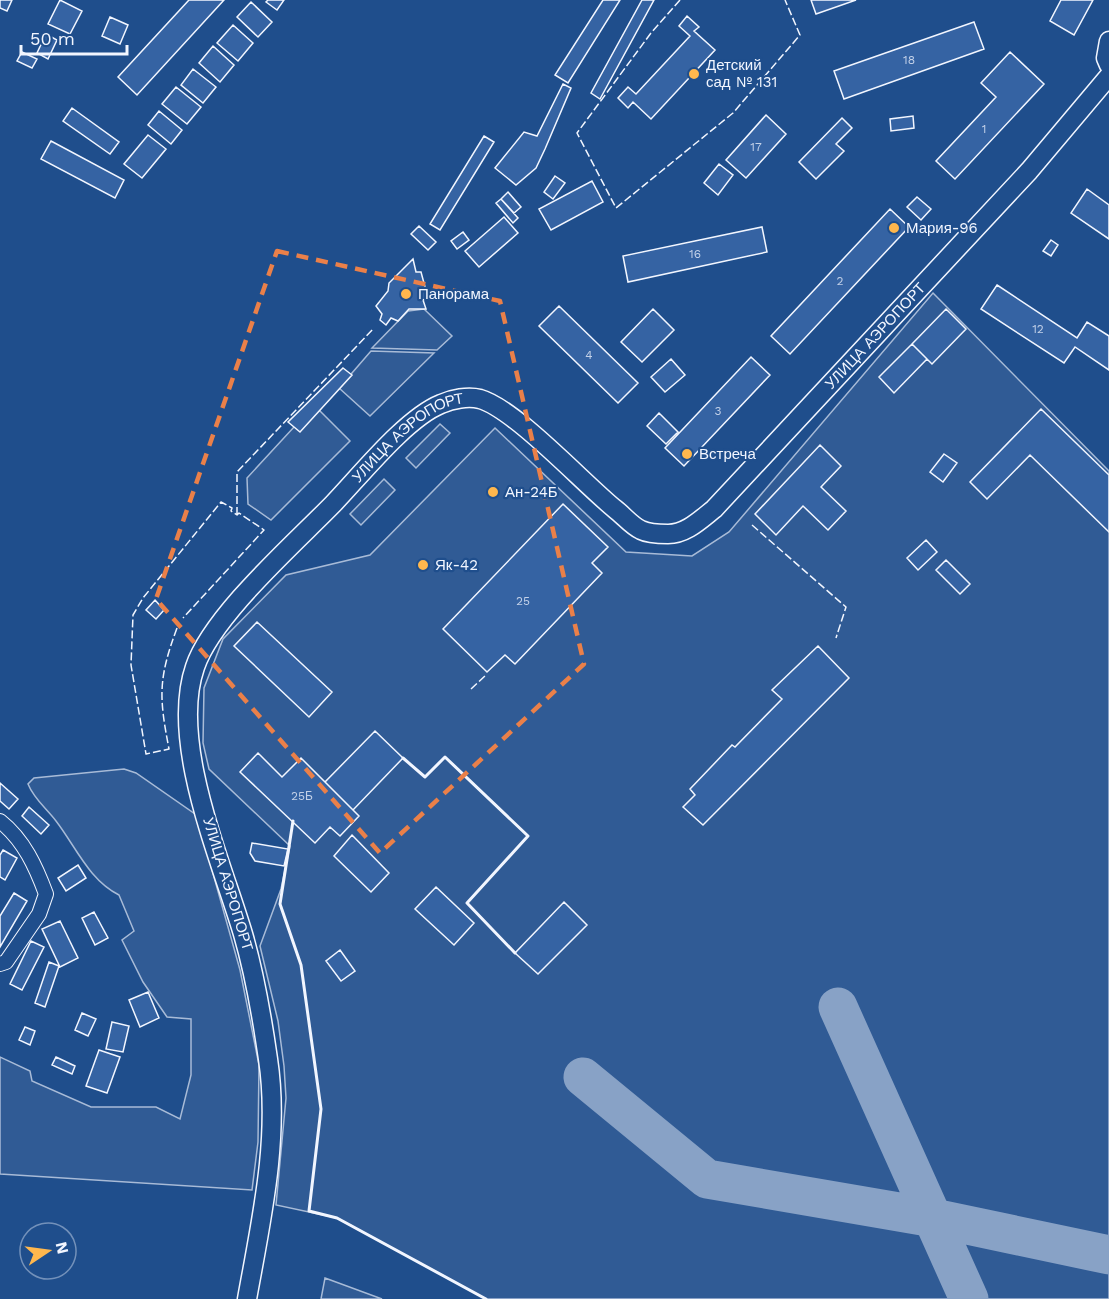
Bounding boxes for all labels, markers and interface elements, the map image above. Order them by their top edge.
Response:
scale bar [21,18,128,56]
text: 50 m [30,28,75,49]
house number: 18 [903,53,915,67]
place label: Детский сад № 131 [706,56,777,91]
marker: Детский сад № 131 [687,67,701,81]
house number: 1 [982,122,986,136]
house number: 17 [750,140,762,154]
place label: Мария-96 [906,219,978,237]
marker: Мария-96 [887,221,901,235]
house number: 16 [689,247,701,261]
house number: 2 [837,274,844,288]
street label: УЛИЦА АЭРОПОРТ [821,279,929,393]
place label: Панорама [418,285,490,303]
marker: Панорама [399,287,413,301]
house number: 12 [1032,322,1044,336]
house number: 4 [585,348,593,362]
street label: УЛИЦА АЭРОПОРТ [348,389,465,486]
house number: 3 [715,404,722,418]
place label: Встреча [699,445,756,463]
marker: Встреча [680,447,694,461]
place label: Ан-24Б [505,483,558,501]
marker: Ан-24Б [486,485,500,499]
place label: Як-42 [435,556,478,574]
marker: Як-42 [416,558,430,572]
house number: 25 [516,594,530,608]
house number: 25Б [291,789,313,803]
street label: УЛИЦА АЭРОПОРТ [199,815,257,953]
north arrow [18,1221,78,1281]
text: N [52,1240,73,1256]

